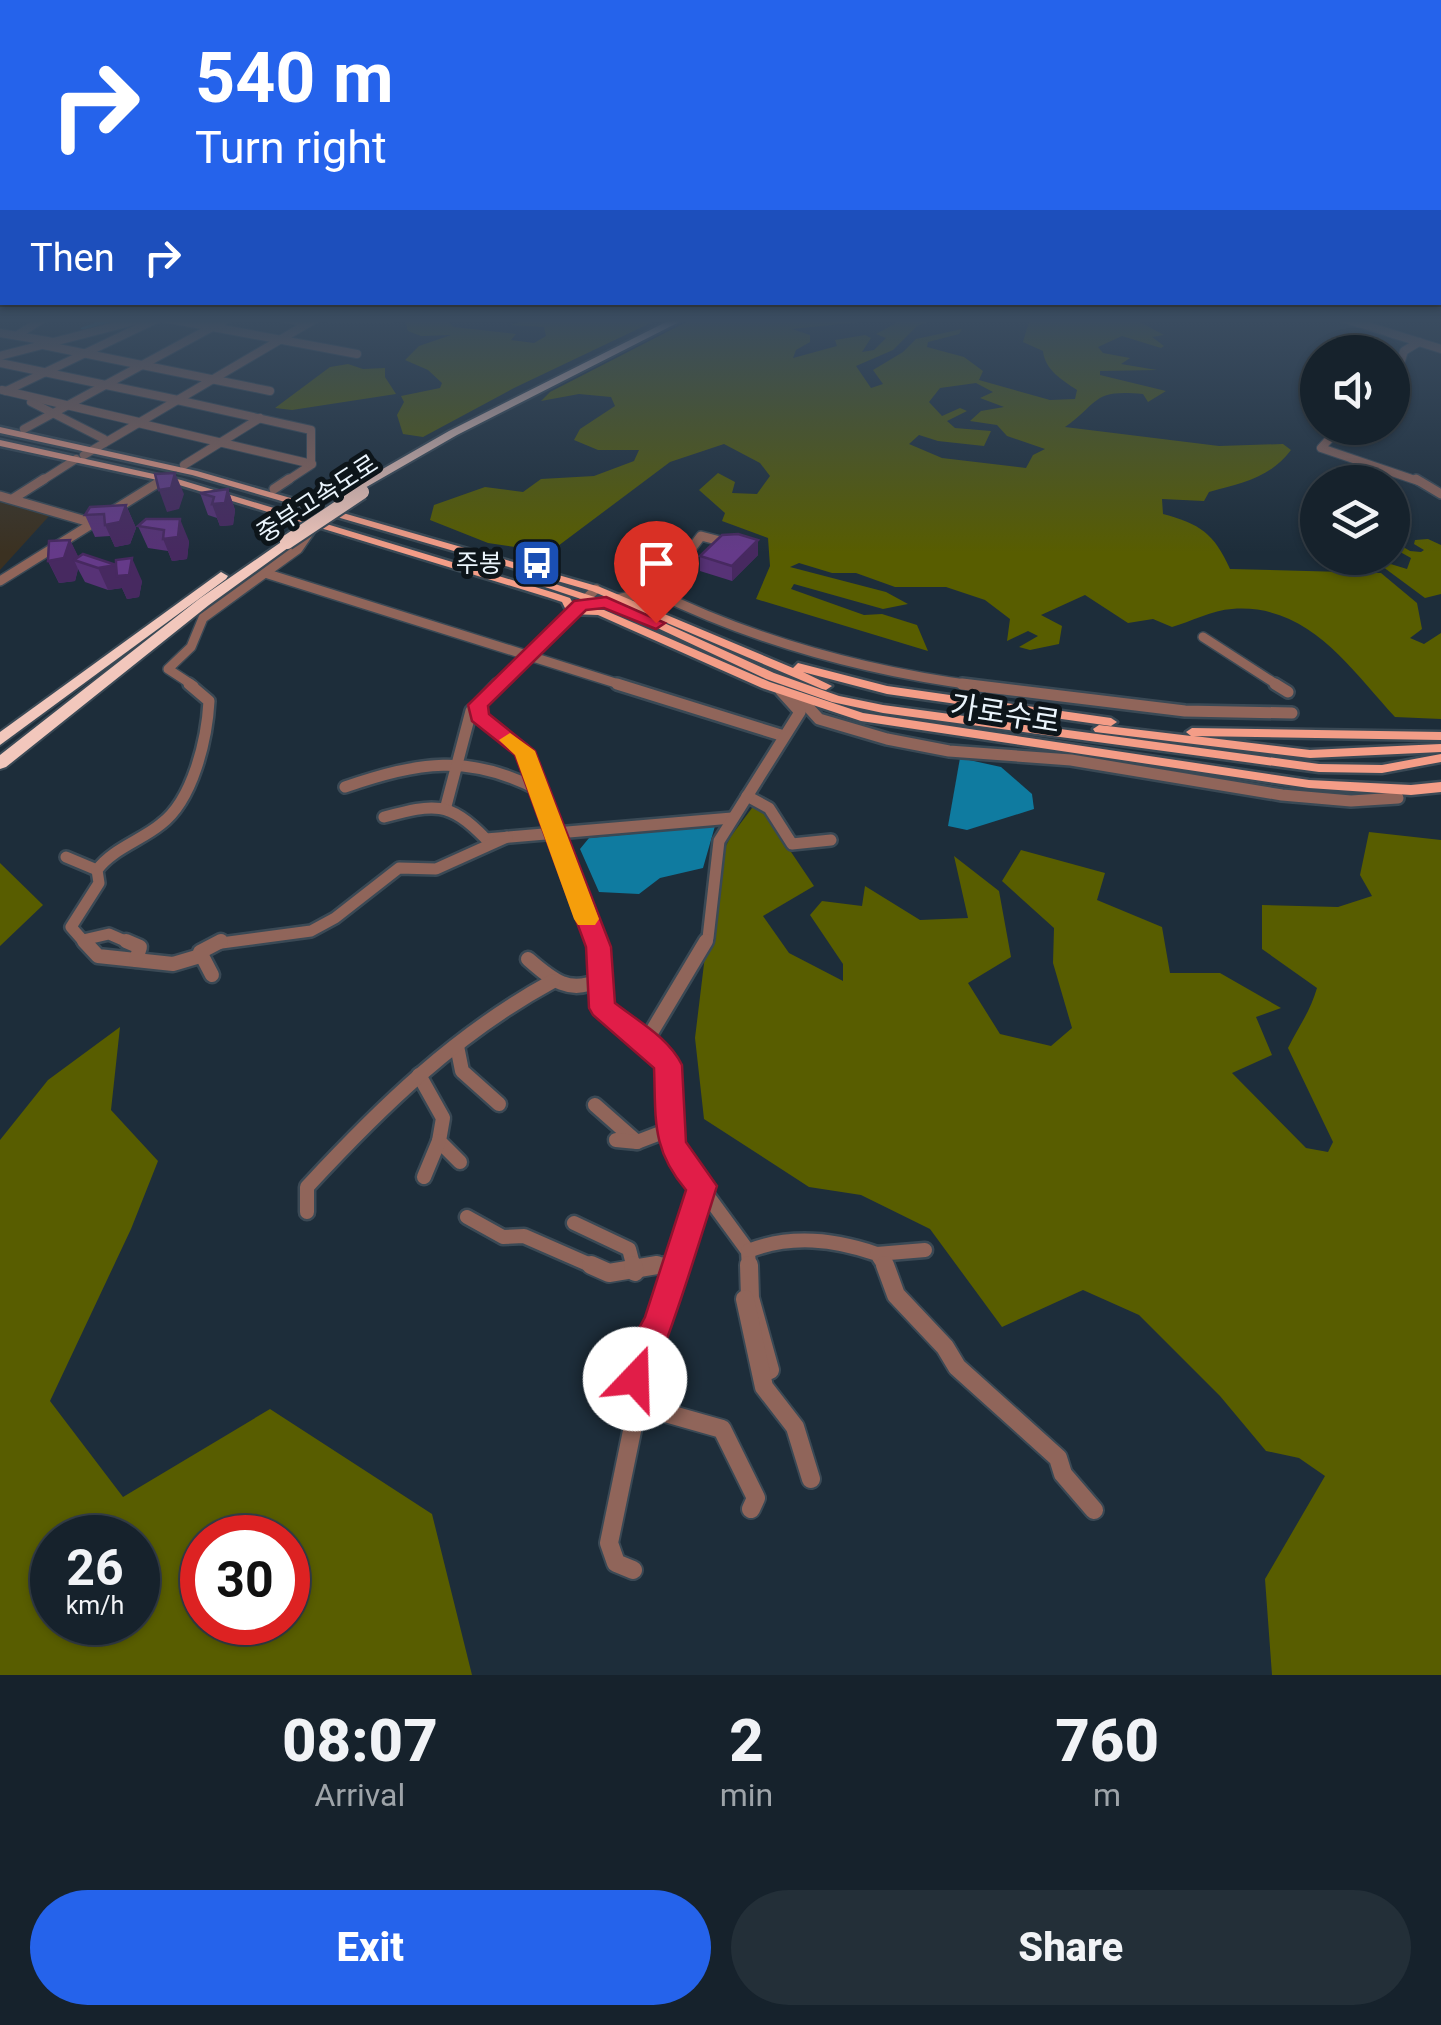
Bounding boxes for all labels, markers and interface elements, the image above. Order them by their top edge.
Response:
text: 540 m [195,37,394,119]
icon: right [30,40,160,170]
text: Turn right [195,121,387,174]
icon: right [135,230,190,285]
text: Then [30,236,115,280]
map controls [1300,335,1410,575]
button: sound [1300,335,1410,445]
street label: 중부고속도로 [252,449,383,548]
button: layers [1300,465,1410,575]
pin [614,521,699,624]
icon: arrive [629,536,684,591]
bus stop icon: 주봉 [511,537,563,589]
place label: 주봉 [456,549,502,578]
street label: 가로수로 [948,688,1062,739]
position arrow [583,1327,687,1431]
speed limit sign: 30 [180,1515,310,1645]
text: 26 [66,1539,124,1597]
text: km/h [66,1591,124,1620]
text: 08:07 [282,1705,438,1776]
text: 2 [729,1705,764,1776]
text: 760 [1055,1705,1159,1776]
text: Arrival [314,1776,405,1814]
text: min [720,1776,773,1814]
text: m [1093,1776,1121,1814]
button: Exit [30,1890,711,2005]
button: Share [731,1890,1411,2005]

